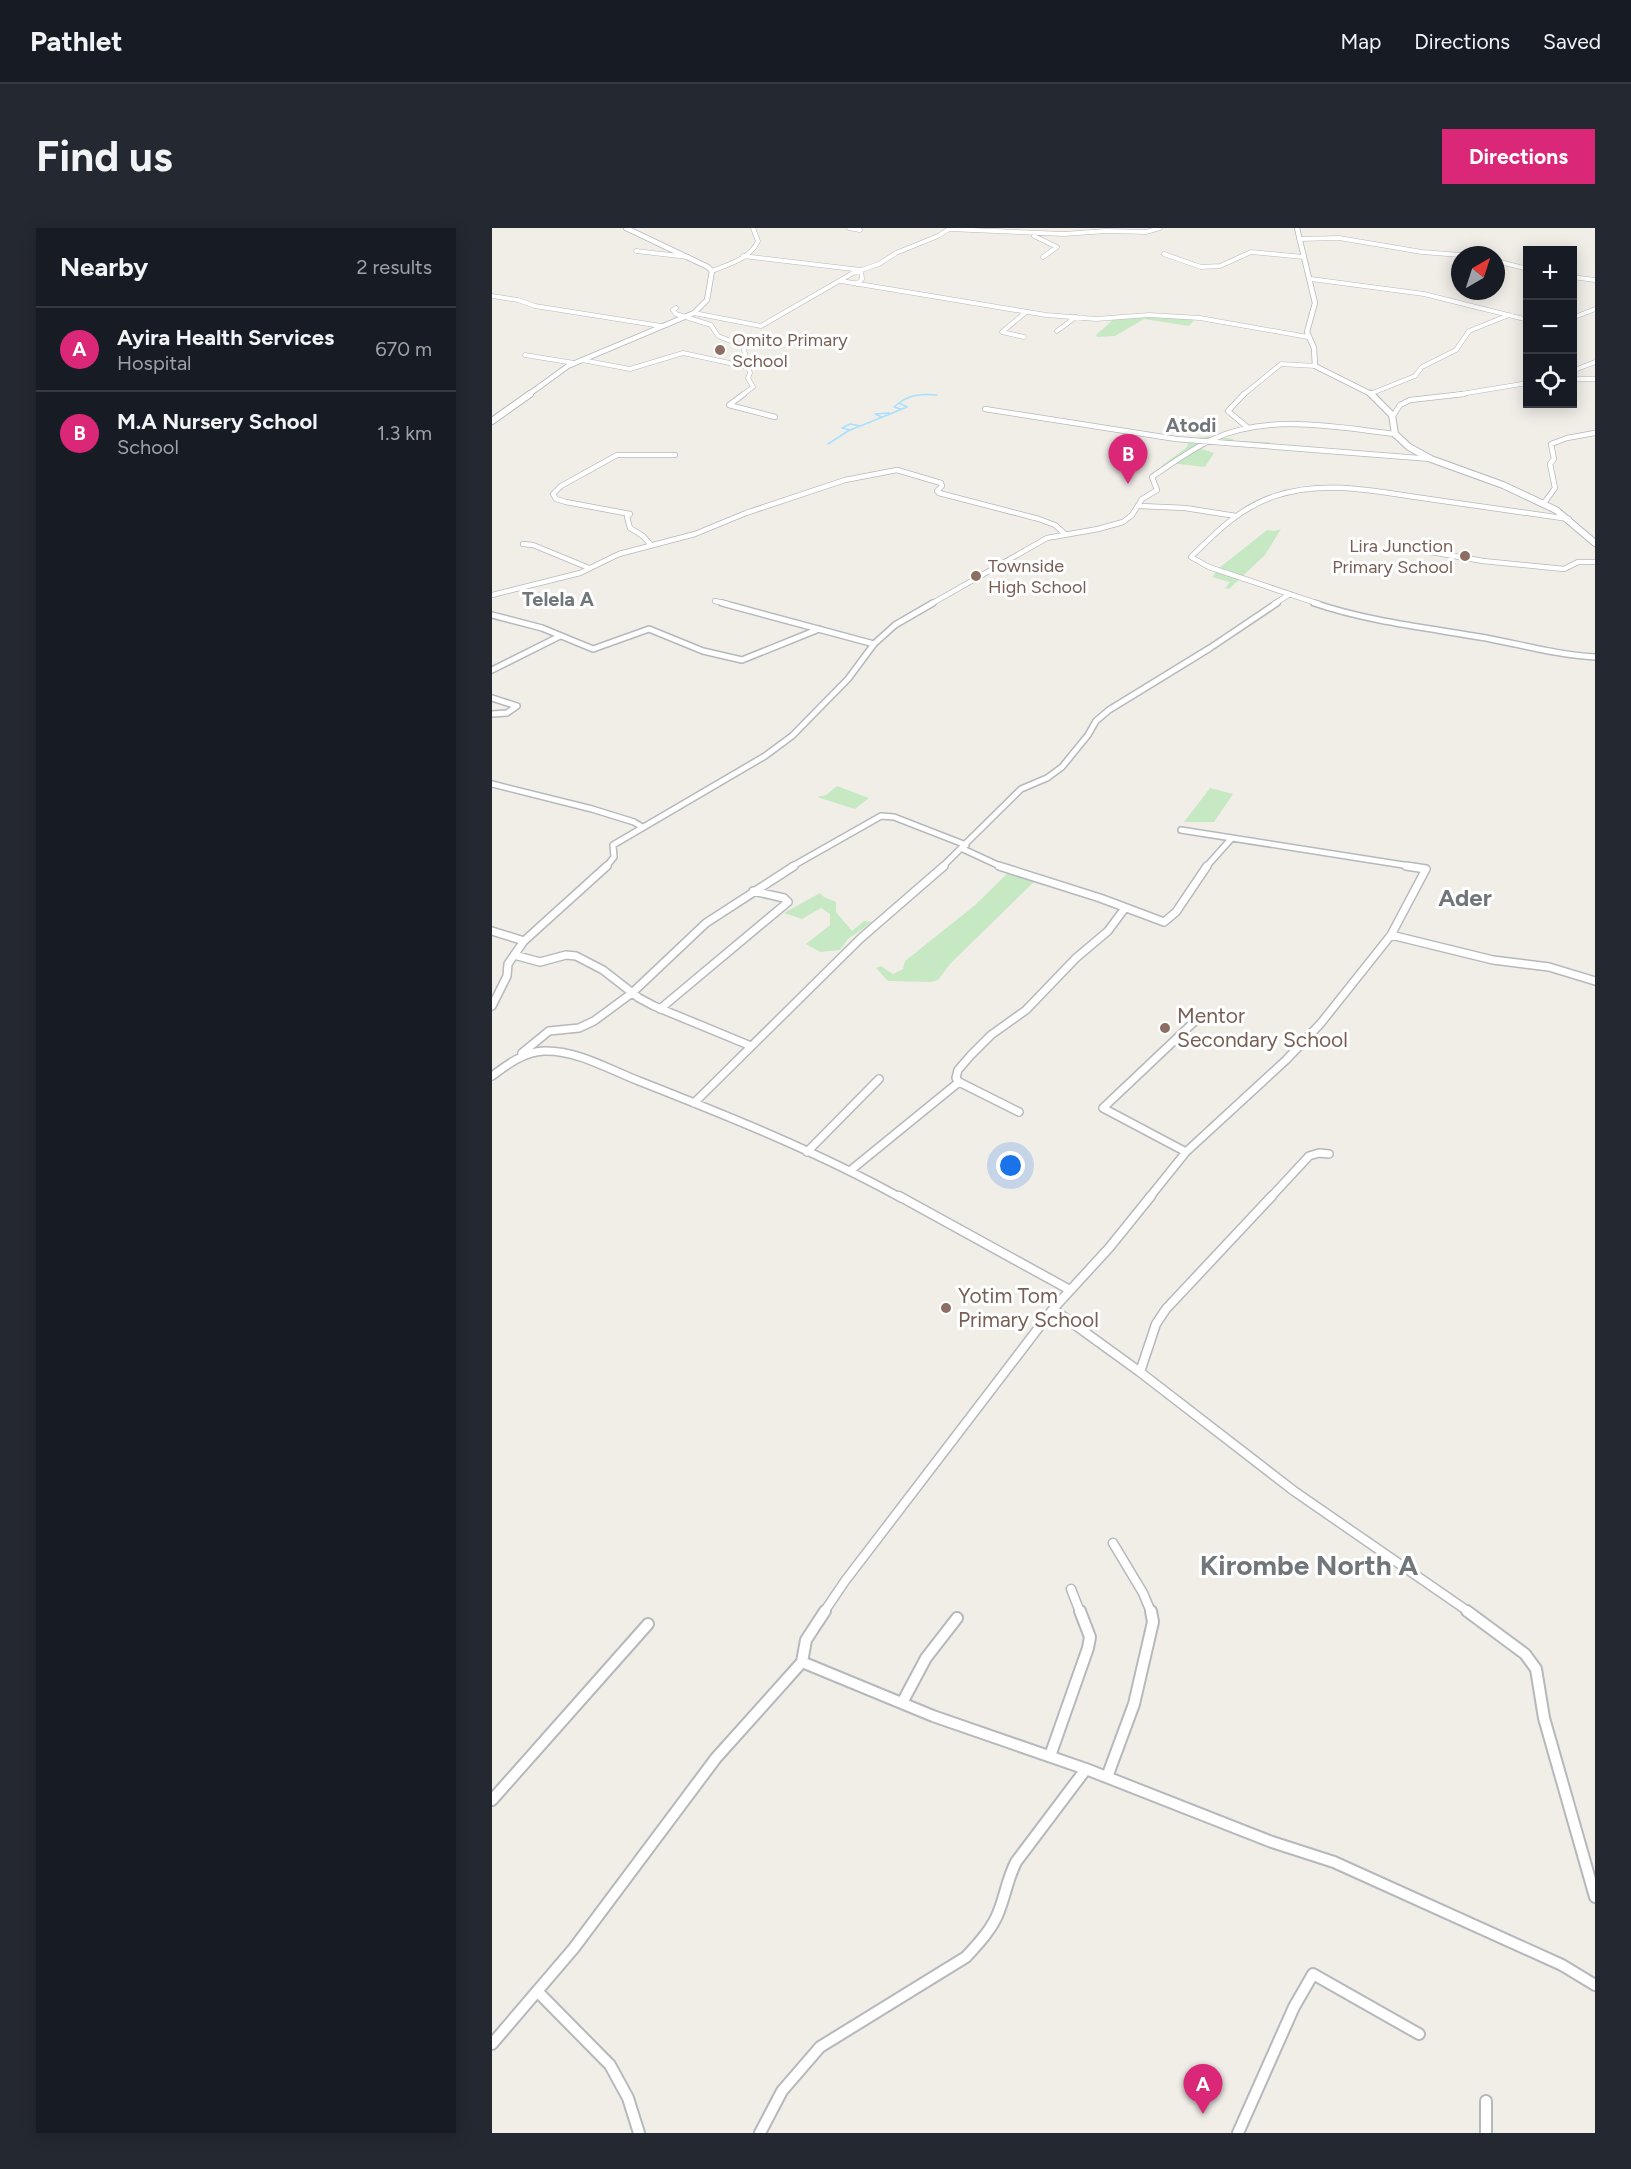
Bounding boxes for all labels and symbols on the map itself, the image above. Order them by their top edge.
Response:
north arrow [1451,246,1505,300]
place label: Omito Primary School [732,329,848,372]
marker: Omito Primary School [713,343,727,357]
district label: Atodi [1166,413,1216,437]
pin: B [1108,434,1148,484]
place label: Lira Junction Primary School [1332,535,1453,578]
marker: Lira Junction Primary School [1458,549,1472,563]
place label: Townside High School [988,555,1086,598]
marker: Townside High School [969,569,983,583]
district label: Telela A [522,587,595,611]
district label: Ader [1438,883,1492,912]
place label: Mentor Secondary School [1177,1003,1348,1052]
marker: Mentor Secondary School [1158,1021,1172,1035]
your location [996,1151,1025,1180]
place label: Yotim Tom Primary School [958,1283,1099,1332]
marker: Yotim Tom Primary School [939,1301,953,1315]
district label: Kirombe North A [1200,1548,1418,1582]
pin: A [1184,2064,1222,2114]

